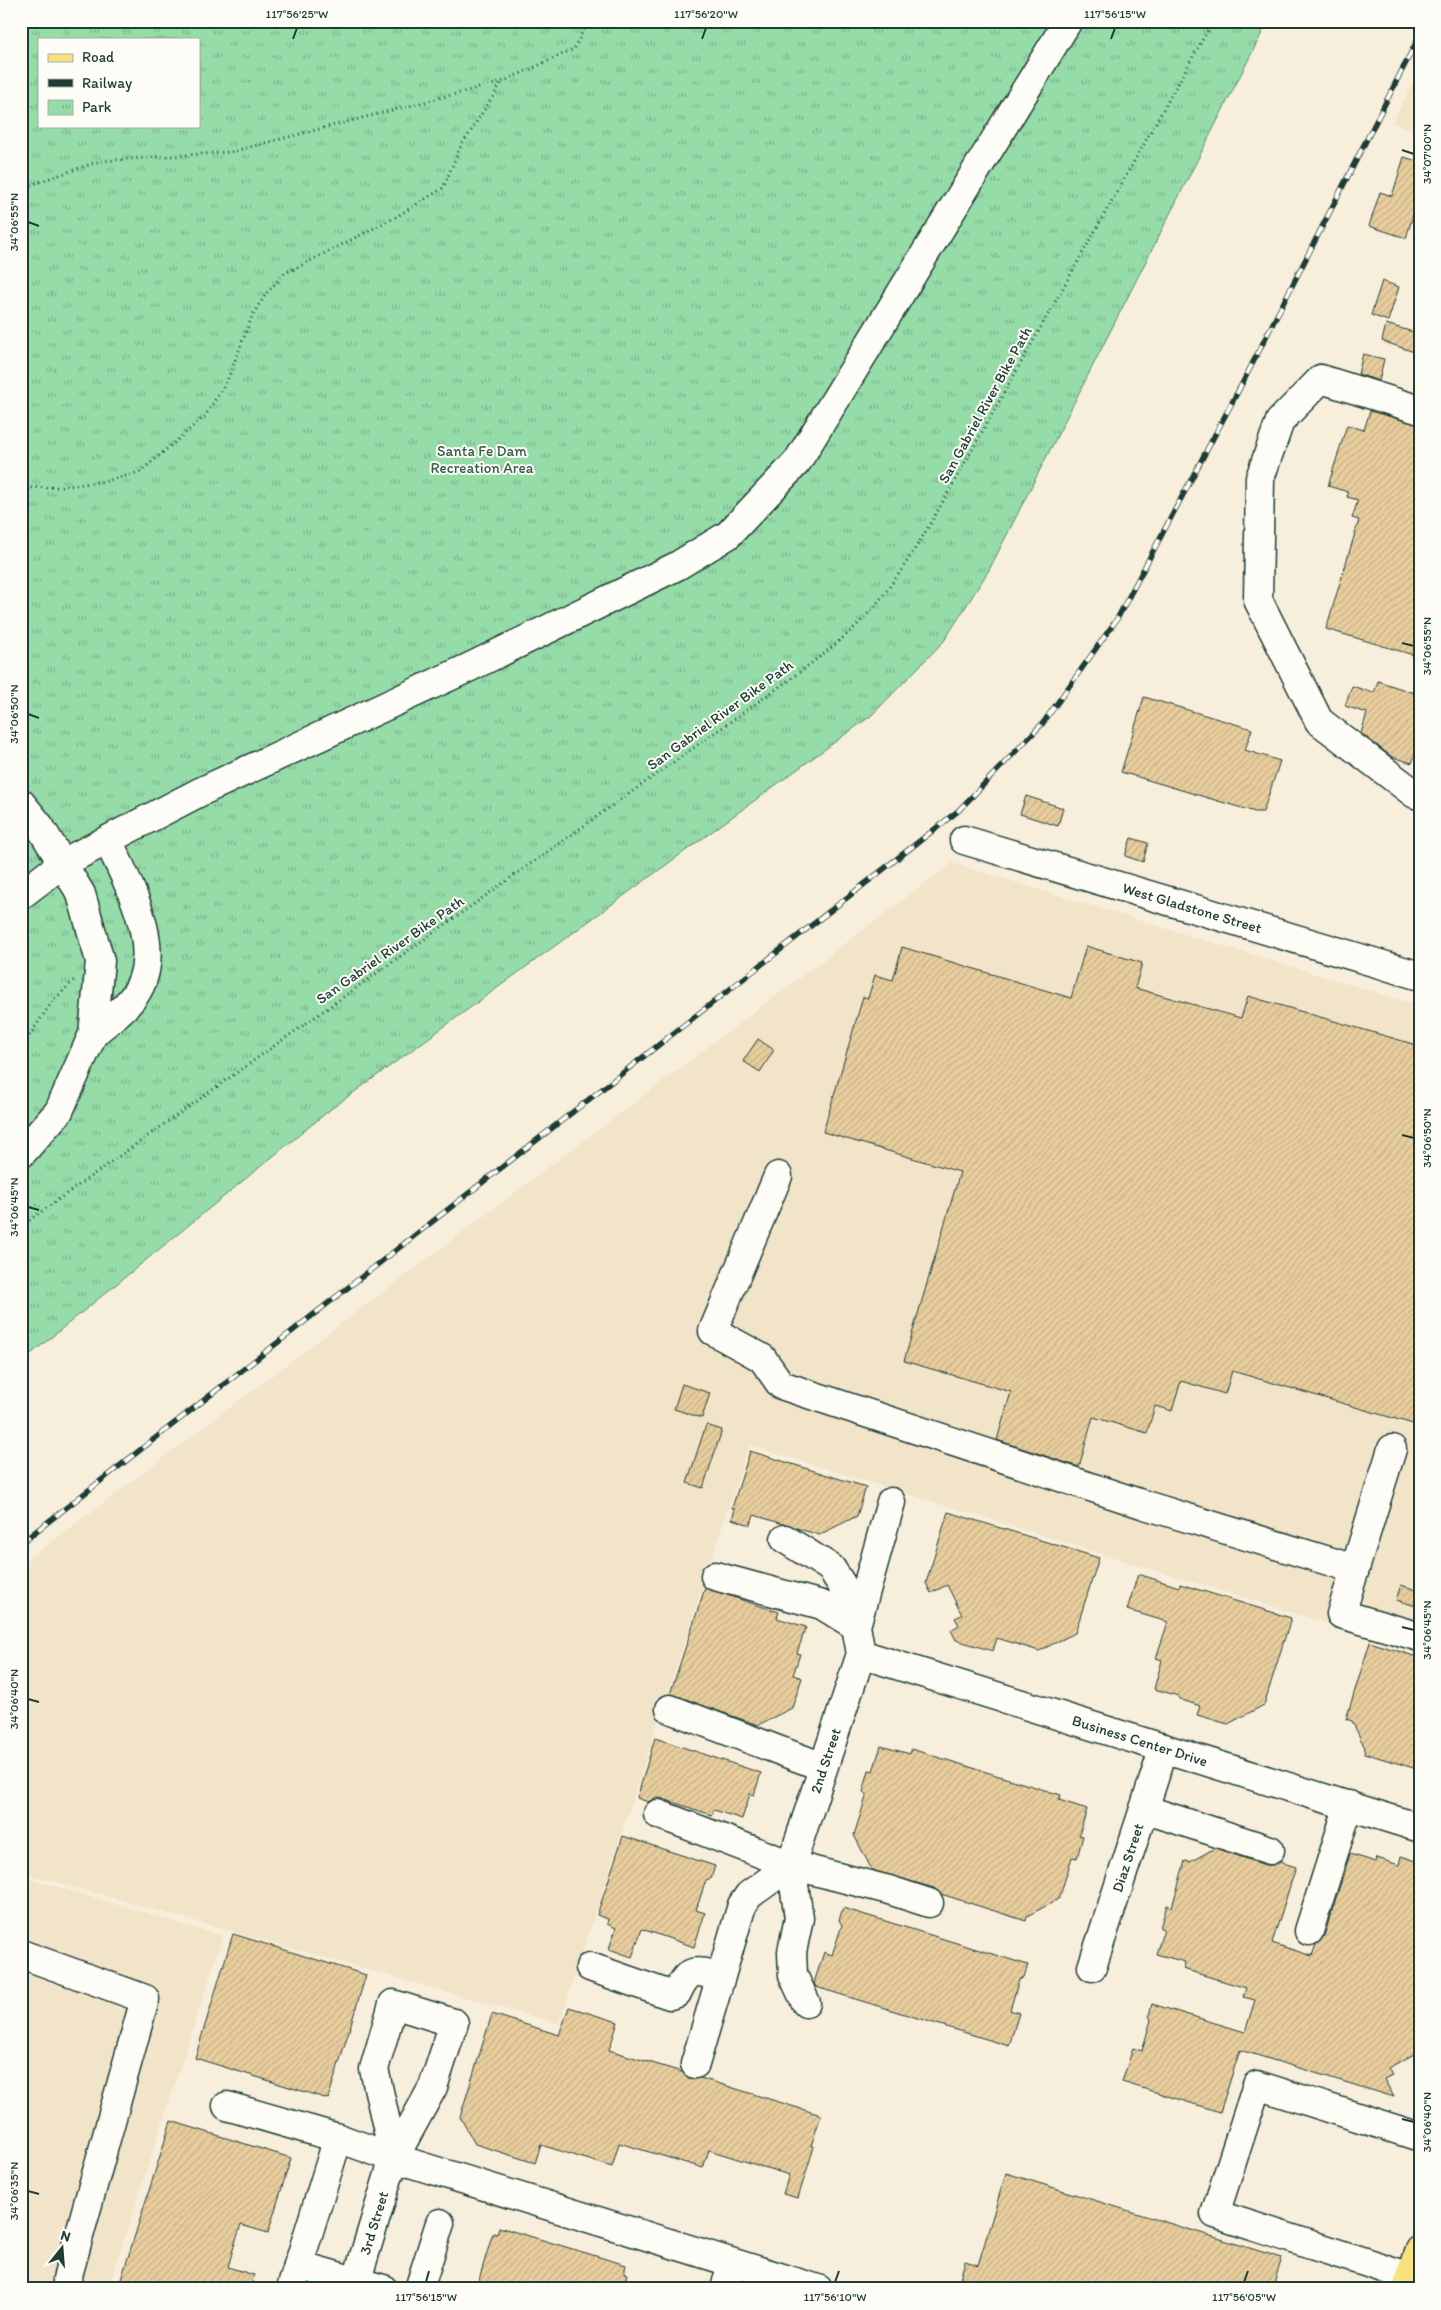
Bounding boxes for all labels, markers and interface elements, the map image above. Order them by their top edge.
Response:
text: 117°56'25"W [266,7,328,21]
text: 117°56'20"W [674,7,738,21]
text: 117°56'15"W [1084,7,1146,21]
legend [38,38,200,128]
text: Road [82,48,115,66]
text: Railway [82,74,132,92]
text: Park [82,98,112,116]
text: 34°07'00"N [1420,124,1434,184]
text: 34°06'55"N [7,193,21,251]
street label: San Gabriel River Bike Path [934,324,1036,486]
park label: Santa Fe Dam Recreation Area [431,442,534,477]
text: 34°06'55"N [1420,617,1434,675]
street label: San Gabriel River Bike Path [643,656,797,774]
text: 34°06'50"N [7,684,21,744]
street label: West Gladstone Street [1120,879,1264,937]
street label: San Gabriel River Bike Path [313,892,467,1008]
text: 34°06'50"N [1420,1108,1434,1168]
text: 34°06'45"N [7,1177,21,1237]
text: 34°06'45"N [1420,1600,1434,1660]
text: 34°06'40"N [7,1669,21,1729]
street label: Business Center Drive [1070,1711,1210,1770]
street label: 2nd Street [806,1725,845,1796]
street label: Diaz Street [1108,1821,1148,1895]
text: 34°06'40"N [1420,2092,1434,2152]
text: 34°06'35"N [7,2162,21,2220]
street label: 3rd Street [356,2189,392,2257]
north arrow [38,2222,88,2272]
text: N [59,2227,73,2246]
text: 117°56'15"W [395,2290,457,2304]
text: 117°56'10"W [803,2290,867,2304]
text: 117°56'05"W [1212,2290,1276,2304]

